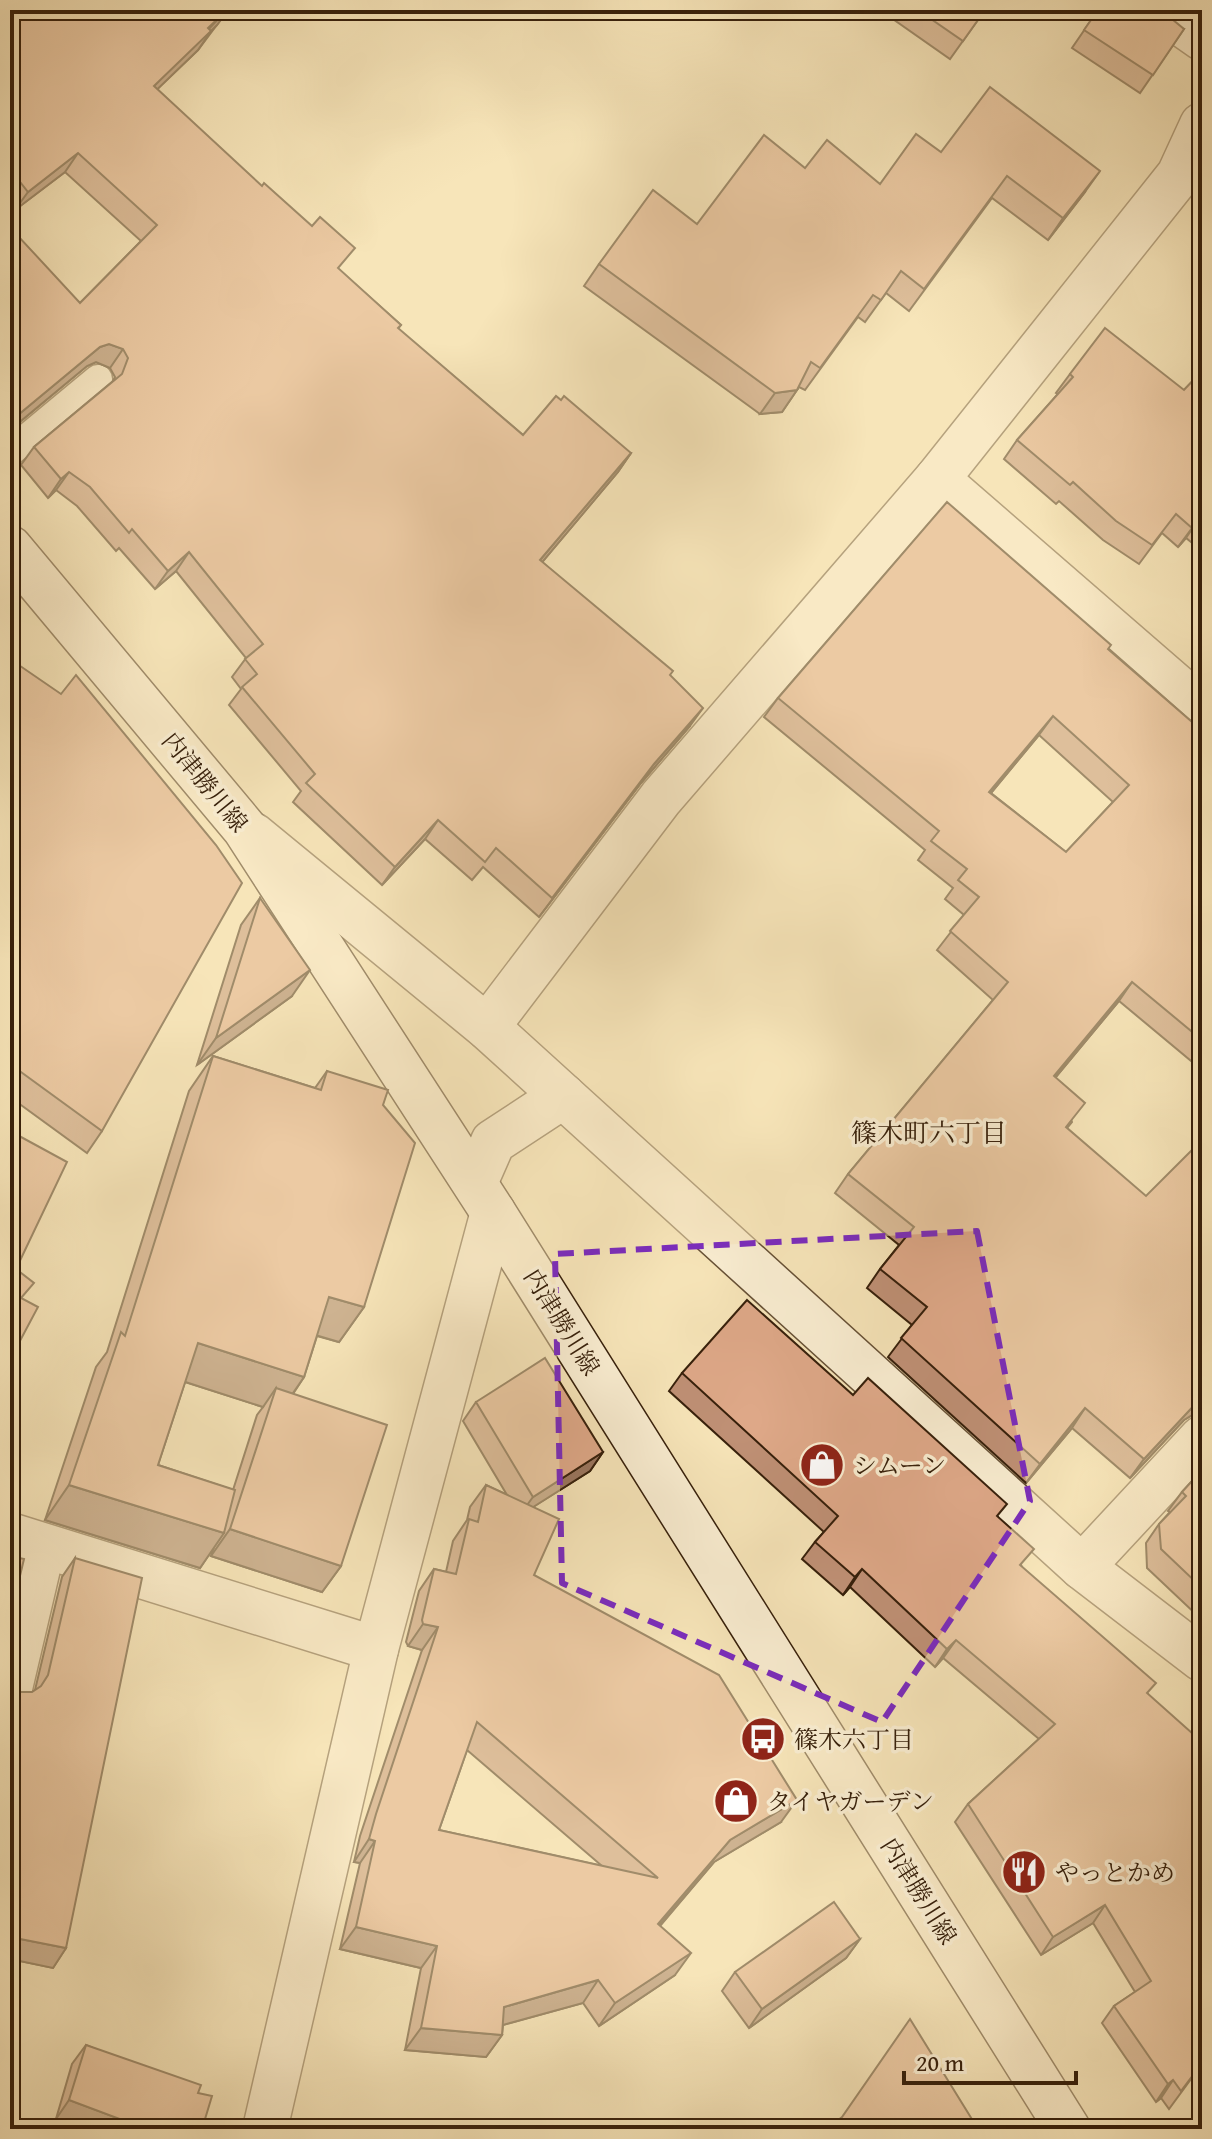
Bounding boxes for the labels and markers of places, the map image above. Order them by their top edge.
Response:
shop icon: シムーン [798,1441,846,1489]
place label: シムーン [853,1448,946,1483]
bus stop icon: 篠木六丁目 [739,1715,787,1763]
place label: 篠木六丁目 [794,1722,914,1757]
shop icon: タイヤガーデン [712,1777,760,1825]
place label: タイヤガーデン [767,1784,934,1819]
restaurant icon: やっとかめ [1000,1848,1048,1896]
place label: やっとかめ [1055,1855,1175,1890]

